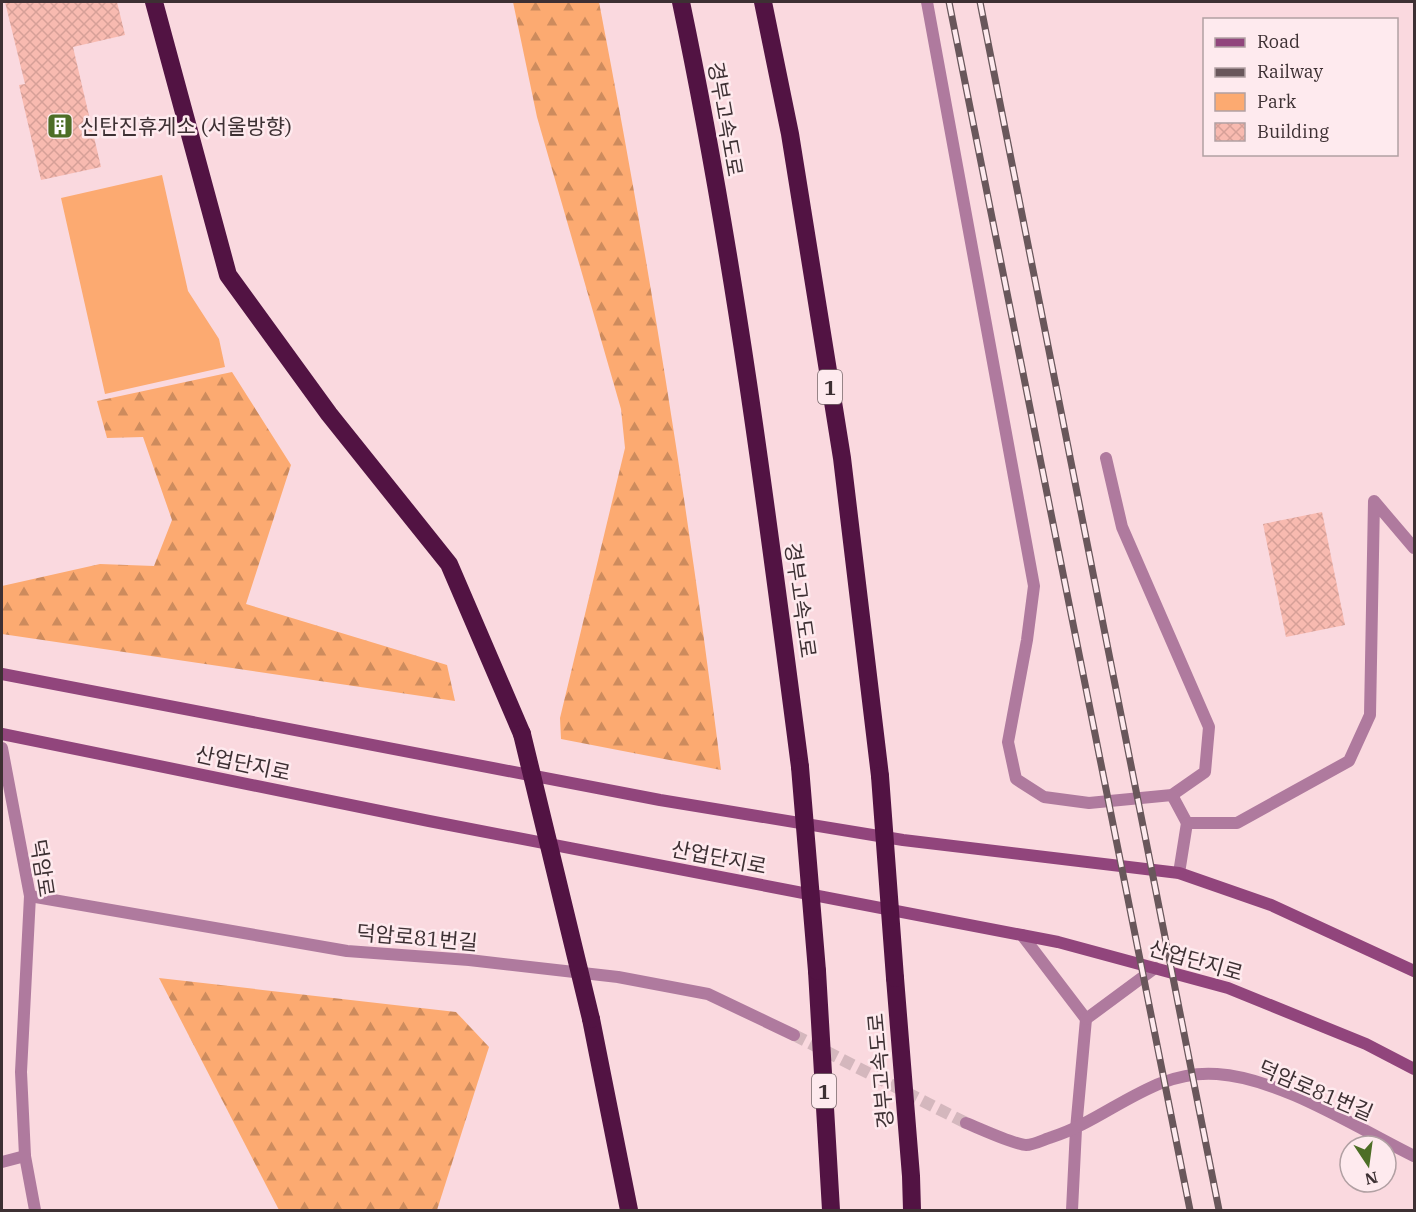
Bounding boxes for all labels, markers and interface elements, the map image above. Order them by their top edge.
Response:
legend [1203,18,1398,156]
text: Road [1257,30,1300,53]
street label: 경부고속도로 [702,59,750,179]
text: Railway [1257,60,1323,83]
text: Park [1257,90,1297,113]
building icon: 신탄진휴게소 (서울방향) [45,111,75,141]
place label: 신탄진휴게소 (서울방향) [80,112,292,140]
text: Building [1257,120,1329,143]
road number: 1 [818,370,842,404]
street label: 경부고속도로 [779,541,823,659]
street label: 산업단지로 [193,739,293,787]
street label: 산업단지로 [669,834,769,880]
street label: 덕암로 [25,837,61,899]
street label: 덕암로81번길 [355,918,479,956]
street label: 산업단지로 [1146,933,1246,987]
street label: 경부고속도로 [861,1012,899,1130]
street label: 덕암로81번길 [1254,1053,1378,1127]
road number: 1 [812,1074,836,1108]
north arrow [1338,1134,1398,1194]
text: N [1363,1167,1380,1190]

